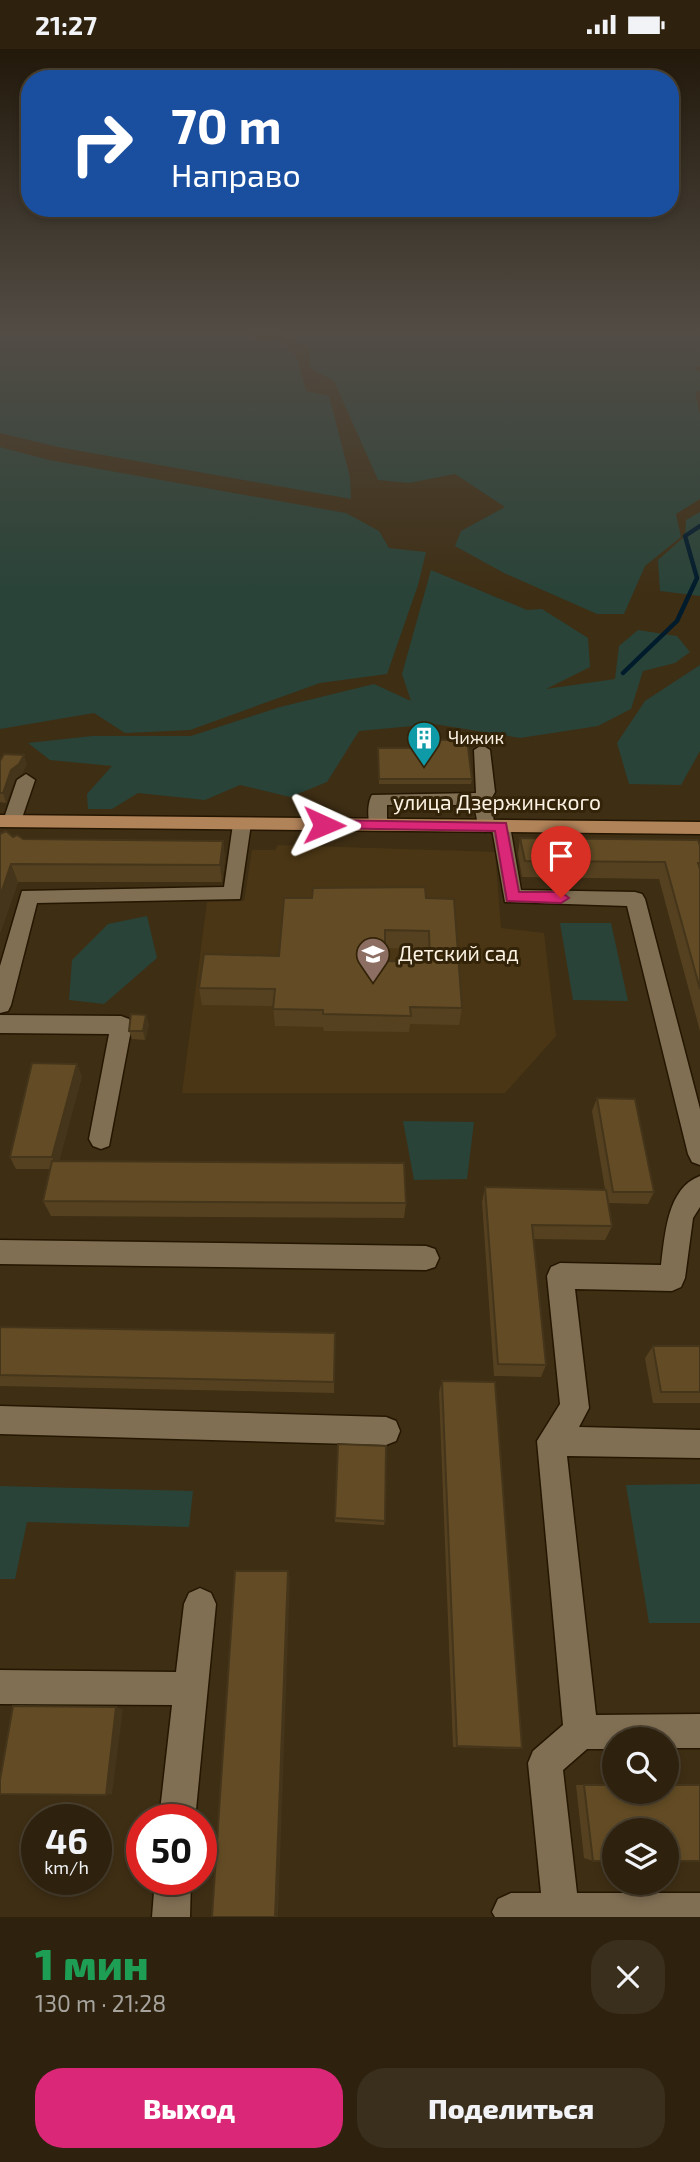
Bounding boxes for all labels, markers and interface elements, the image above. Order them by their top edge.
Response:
text: 21:27 [35,9,97,40]
text: 70 m [171,95,282,154]
icon: right [56,98,147,189]
text: Направо [171,155,301,193]
building icon: Чижик [405,719,443,768]
place label: Чижик [448,726,505,748]
position arrow [287,788,361,862]
street label: улица Дзержинского [393,789,601,815]
pin [531,826,591,898]
icon: arrive [542,837,580,875]
school or university icon: Детский сад [354,935,392,984]
place label: Детский сад [398,940,519,965]
map controls [602,1727,679,1895]
button: search [602,1727,679,1804]
speed limit sign: 50 [126,1804,217,1895]
button: layers [602,1818,679,1895]
text: 46 [45,1819,88,1861]
text: km/h [44,1856,89,1878]
text: 1 мин [35,1938,149,1988]
button: close [591,1940,665,2014]
text: 130 m · 21:28 [35,1989,166,2017]
button: Выход [35,2068,343,2148]
button: Поделиться [357,2068,665,2148]

